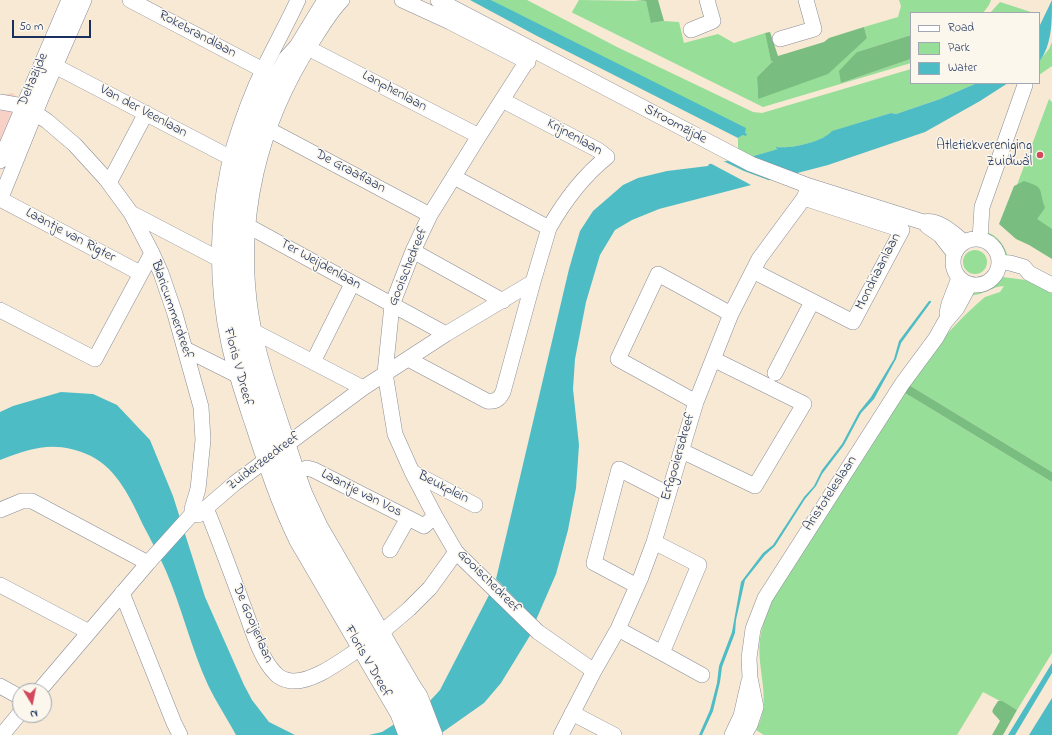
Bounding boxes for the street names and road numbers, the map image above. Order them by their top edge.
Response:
street label: Rokebrandlaan [155,8,239,62]
street label: Deltazijde [15,51,53,109]
street label: Lanphenlaan [359,68,429,116]
street label: Van der Veenlaan [96,82,190,142]
street label: Stroomzijde [641,101,709,149]
street label: Krijnenlaan [543,116,605,160]
street label: De Graaflaan [312,146,388,198]
street label: Laantje van Rigter [22,205,118,267]
street label: Gooischedreef [386,225,432,309]
street label: Mondriaanlaan [852,231,906,313]
street label: Ter Weijdenlaan [277,236,363,294]
street label: Blaricummerdreef [146,259,196,361]
street label: Floris V Dreef [219,326,255,408]
street label: Erfgooiersdreef [658,411,700,503]
street label: Zuiderzeedreef [224,429,304,495]
street label: Aristoteleslaan [801,453,861,535]
street label: Laantje van Vos [318,466,404,522]
street label: Beukplein [415,468,471,508]
street label: Gooischedreef [453,547,523,617]
street label: De Gooijerlaan [228,582,276,666]
street label: Floris V Dreef [340,623,394,701]

